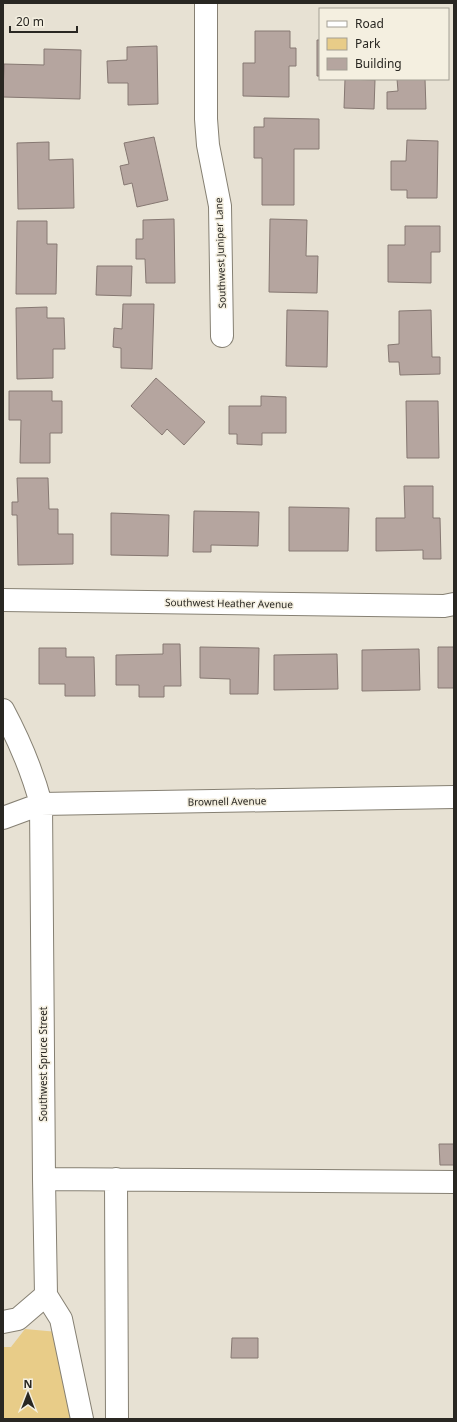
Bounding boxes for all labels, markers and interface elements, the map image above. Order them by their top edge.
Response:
scale bar [10,8,77,34]
legend [319,8,449,80]
text: 20 m [16,13,44,30]
text: Road [355,15,384,32]
text: Park [355,35,381,52]
text: Building [355,55,402,72]
street label: Southwest Juniper Lane [211,197,229,309]
street label: Southwest Heather Avenue [165,595,293,611]
street label: Brownell Avenue [187,793,267,809]
street label: Southwest Spruce Street [36,1006,50,1121]
north arrow [8,1374,48,1414]
text: N [24,1376,32,1391]

